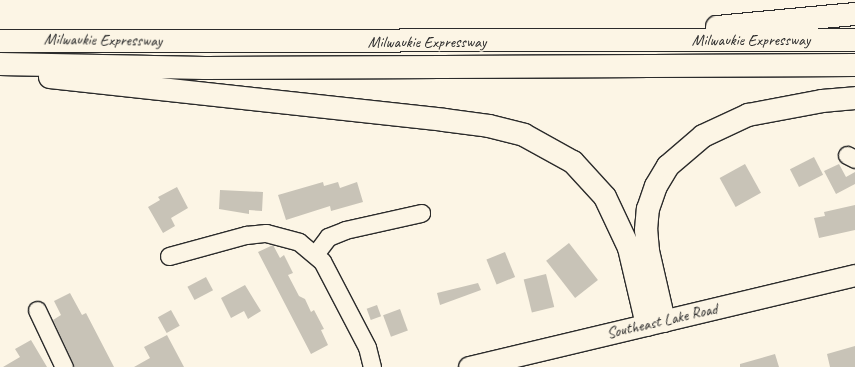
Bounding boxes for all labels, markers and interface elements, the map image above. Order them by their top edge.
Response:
street label: Milwaukie Expressway [44,29,162,51]
street label: Milwaukie Expressway [692,30,810,50]
street label: Milwaukie Expressway [368,32,486,52]
street label: Southeast Lake Road [604,299,720,343]

